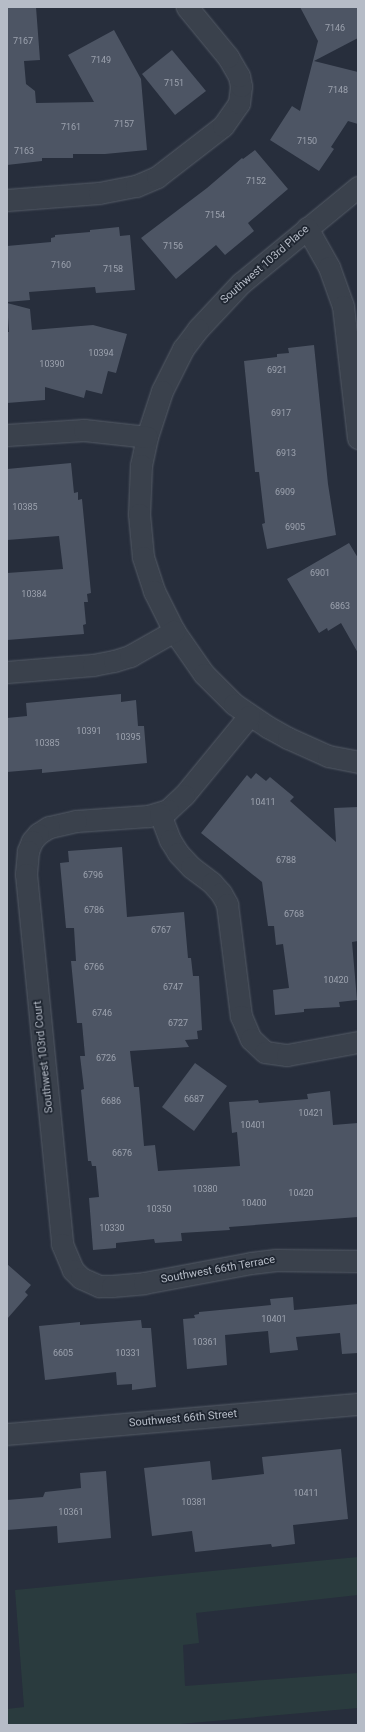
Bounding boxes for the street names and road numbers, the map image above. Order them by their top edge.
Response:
street label: Southwest 103rd Place [218,223,312,307]
street label: Southwest 103rd Court [32,1000,56,1114]
street label: Southwest 66th Terrace [160,1253,276,1287]
street label: Southwest 66th Street [128,1408,238,1430]

